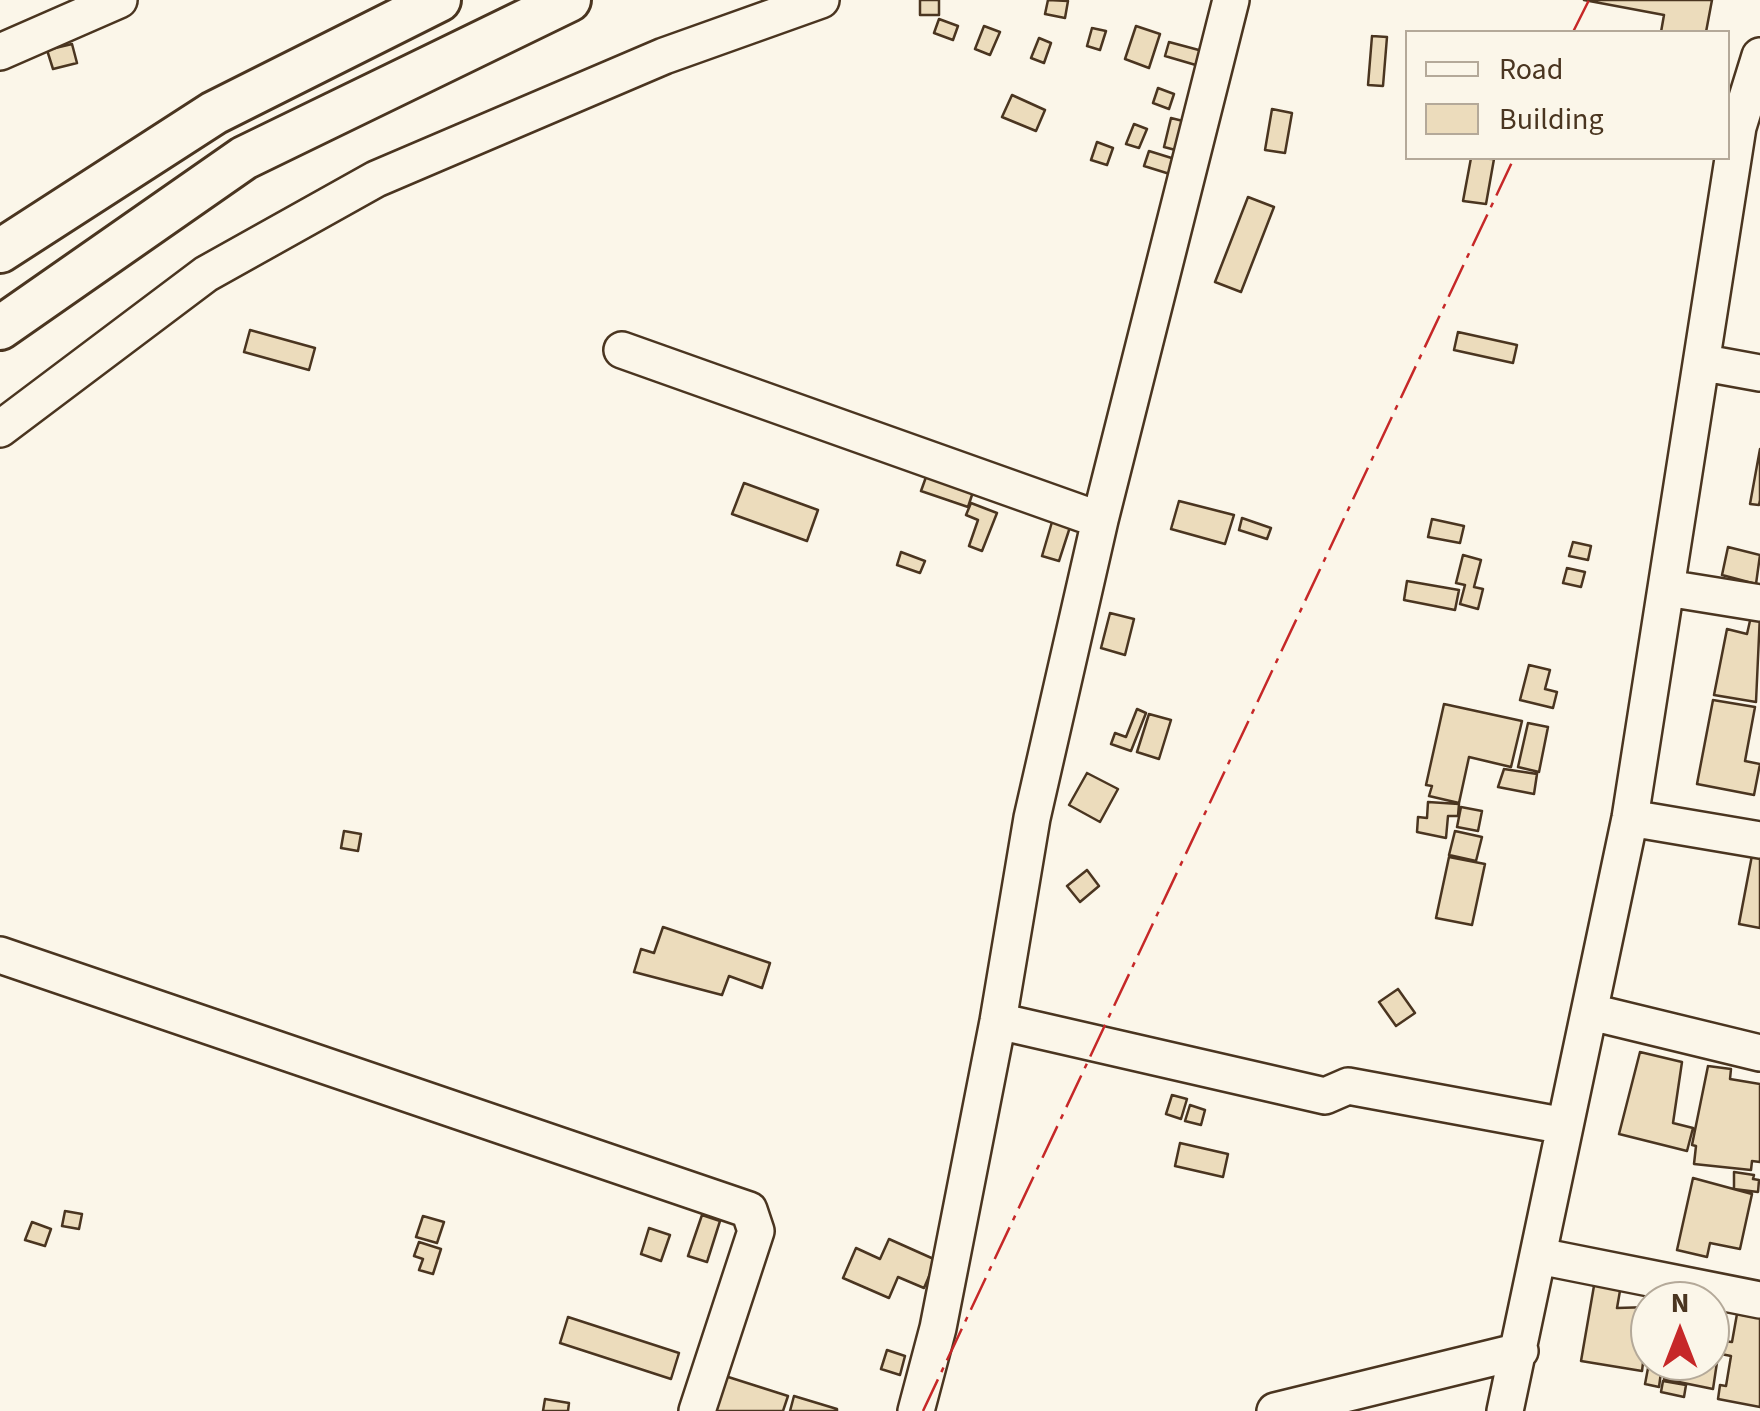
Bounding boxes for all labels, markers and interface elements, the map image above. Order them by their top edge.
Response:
legend [1405,30,1730,160]
text: Road [1499,48,1563,91]
text: Building [1499,98,1604,141]
north arrow [1630,1281,1730,1381]
text: N [1671,1283,1689,1323]

